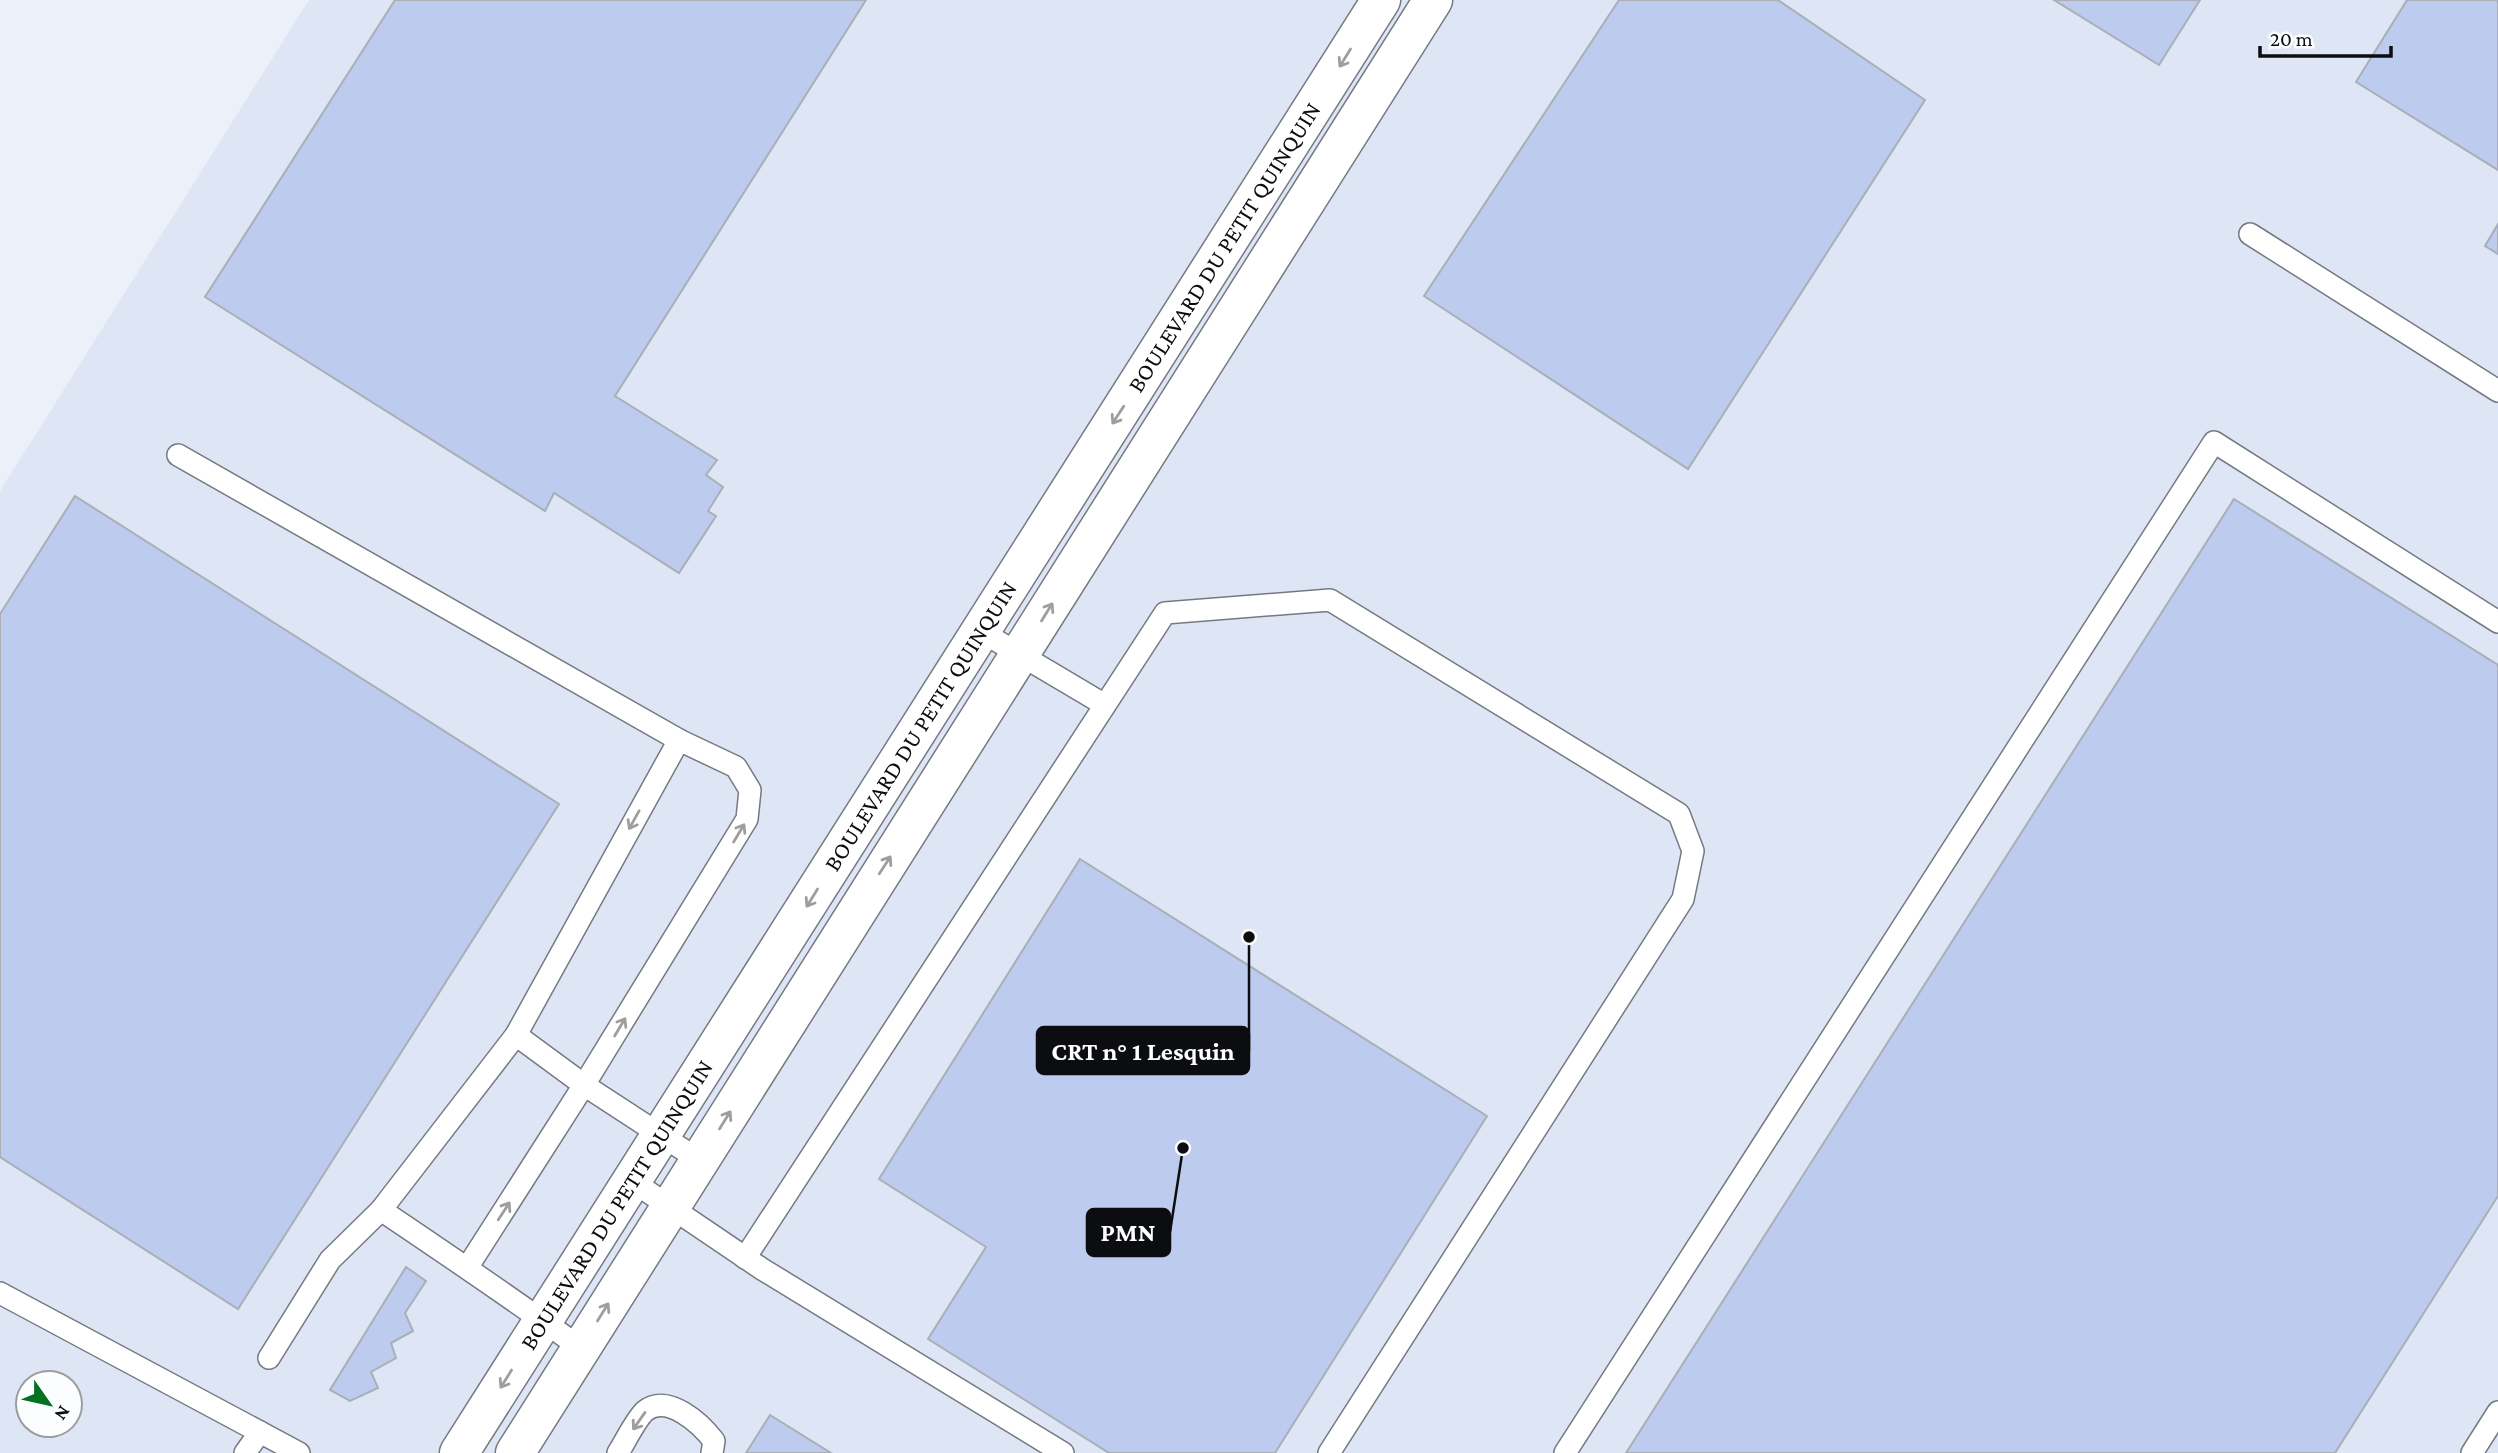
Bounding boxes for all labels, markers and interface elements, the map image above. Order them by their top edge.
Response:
scale bar [2260,14,2391,58]
text: 20 m [2270,27,2313,51]
one-way arrow [1337,48,1352,67]
street label: BOULEVARD DU PETIT QUINQUIN [1122,97,1326,397]
one-way arrow [1110,405,1124,425]
street label: BOULEVARD DU PETIT QUINQUIN [818,576,1022,876]
one-way arrow [1041,602,1055,622]
one-way arrow [627,810,641,830]
one-way arrow [732,824,746,844]
one-way arrow [878,856,892,876]
one-way arrow [805,887,819,907]
one-way arrow [613,1018,627,1038]
callout: CRT n° 1 Lesquin [1037,1027,1249,1074]
text: CRT n° 1 Lesquin [1051,1037,1235,1066]
street label: BOULEVARD DU PETIT QUINQUIN [514,1055,718,1354]
one-way arrow [717,1111,732,1130]
one-way arrow [497,1201,511,1221]
callout: PMN [1087,1209,1170,1256]
text: PMN [1101,1218,1155,1247]
one-way arrow [597,1303,611,1323]
north arrow [14,1369,84,1439]
one-way arrow [499,1369,514,1388]
text: N [50,1402,75,1425]
one-way arrow [632,1411,646,1430]

